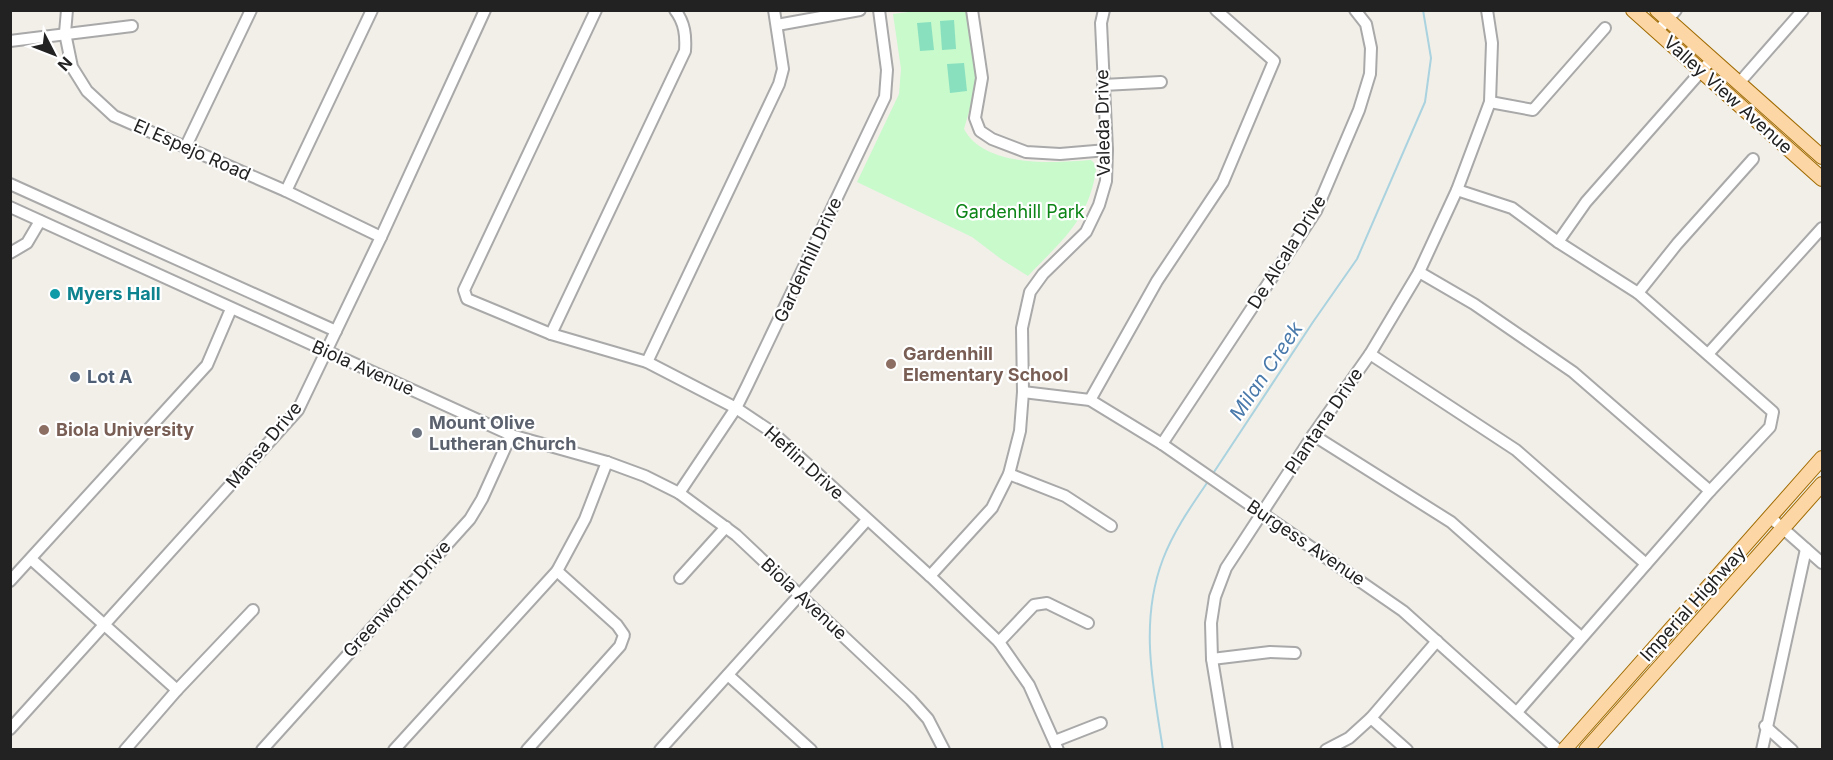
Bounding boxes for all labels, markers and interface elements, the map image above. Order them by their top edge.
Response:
north arrow [24,24,84,84]
street label: Valley View Avenue [1660,31,1797,158]
text: N [54,53,77,75]
street label: Valeda Drive [1091,69,1114,177]
street label: El Espejo Road [131,114,254,185]
street label: De Alcala Drive [1243,191,1330,312]
street label: Gardenhill Drive [769,194,846,326]
park label: Gardenhill Park [955,201,1085,222]
place label: Myers Hall [67,283,161,304]
marker: Myers Hall [48,287,62,301]
water label: Milan Creek [1224,316,1308,425]
street label: Biola Avenue [309,336,418,399]
place label: Gardenhill Elementary School [903,343,1068,385]
marker: Gardenhill Elementary School [884,357,898,371]
street label: Plantana Drive [1280,364,1367,478]
place label: Lot A [87,366,133,387]
marker: Lot A [68,370,82,384]
street label: Mansa Drive [221,397,306,492]
place label: Mount Olive Lutheran Church [429,412,576,454]
place label: Biola University [56,419,194,440]
street label: Heflin Drive [760,421,848,504]
marker: Biola University [37,423,51,437]
marker: Mount Olive Lutheran Church [410,426,424,440]
street label: Burgess Avenue [1243,495,1369,590]
street label: Greenworth Drive [339,536,455,661]
street label: Imperial Highway [1636,542,1750,665]
street label: Biola Avenue [757,554,852,644]

